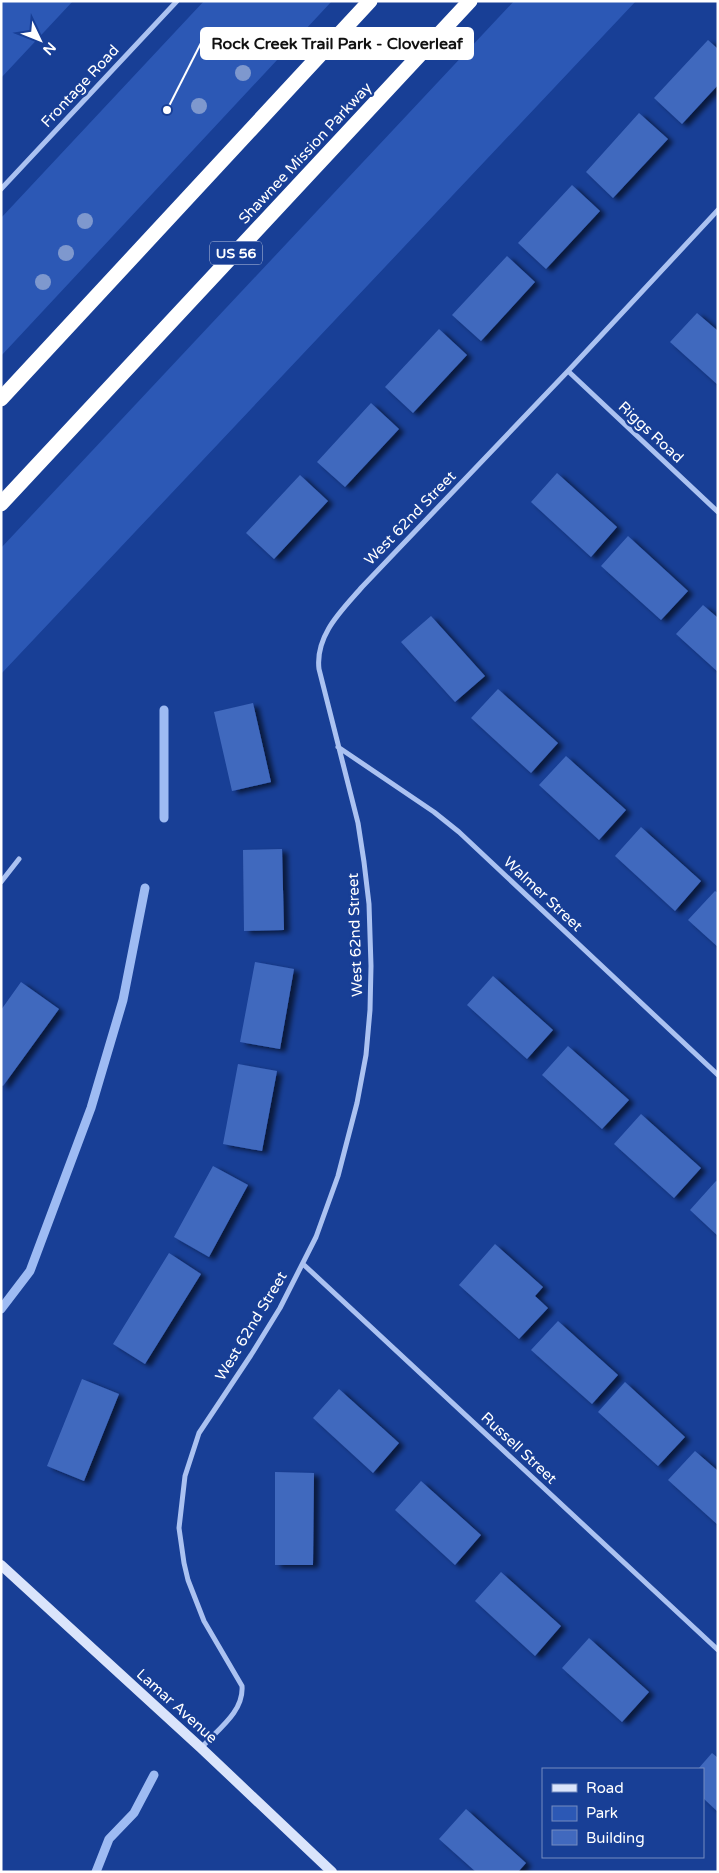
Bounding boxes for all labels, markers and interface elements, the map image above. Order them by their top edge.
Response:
north arrow [15,15,65,65]
callout: Rock Creek Trail Park - Cloverleaf [201,28,473,59]
text: Rock Creek Trail Park - Cloverleaf [211,34,464,54]
text: N [39,39,59,58]
street label: Frontage Road [37,41,123,131]
street label: Shawnee Mission Parkway [235,78,375,228]
road number: US 56 [210,242,262,264]
street label: Riggs Road [615,397,687,467]
street label: West 62nd Street [360,467,460,569]
street label: Walmer Street [500,853,586,935]
street label: West 62nd Street [344,872,366,997]
street label: West 62nd Street [211,1268,291,1384]
street label: Russell Street [477,1408,561,1488]
street label: Lamar Avenue [133,1665,221,1747]
legend [542,1768,704,1858]
text: Road [586,1779,624,1797]
text: Park [586,1804,618,1822]
text: Building [586,1829,645,1847]

